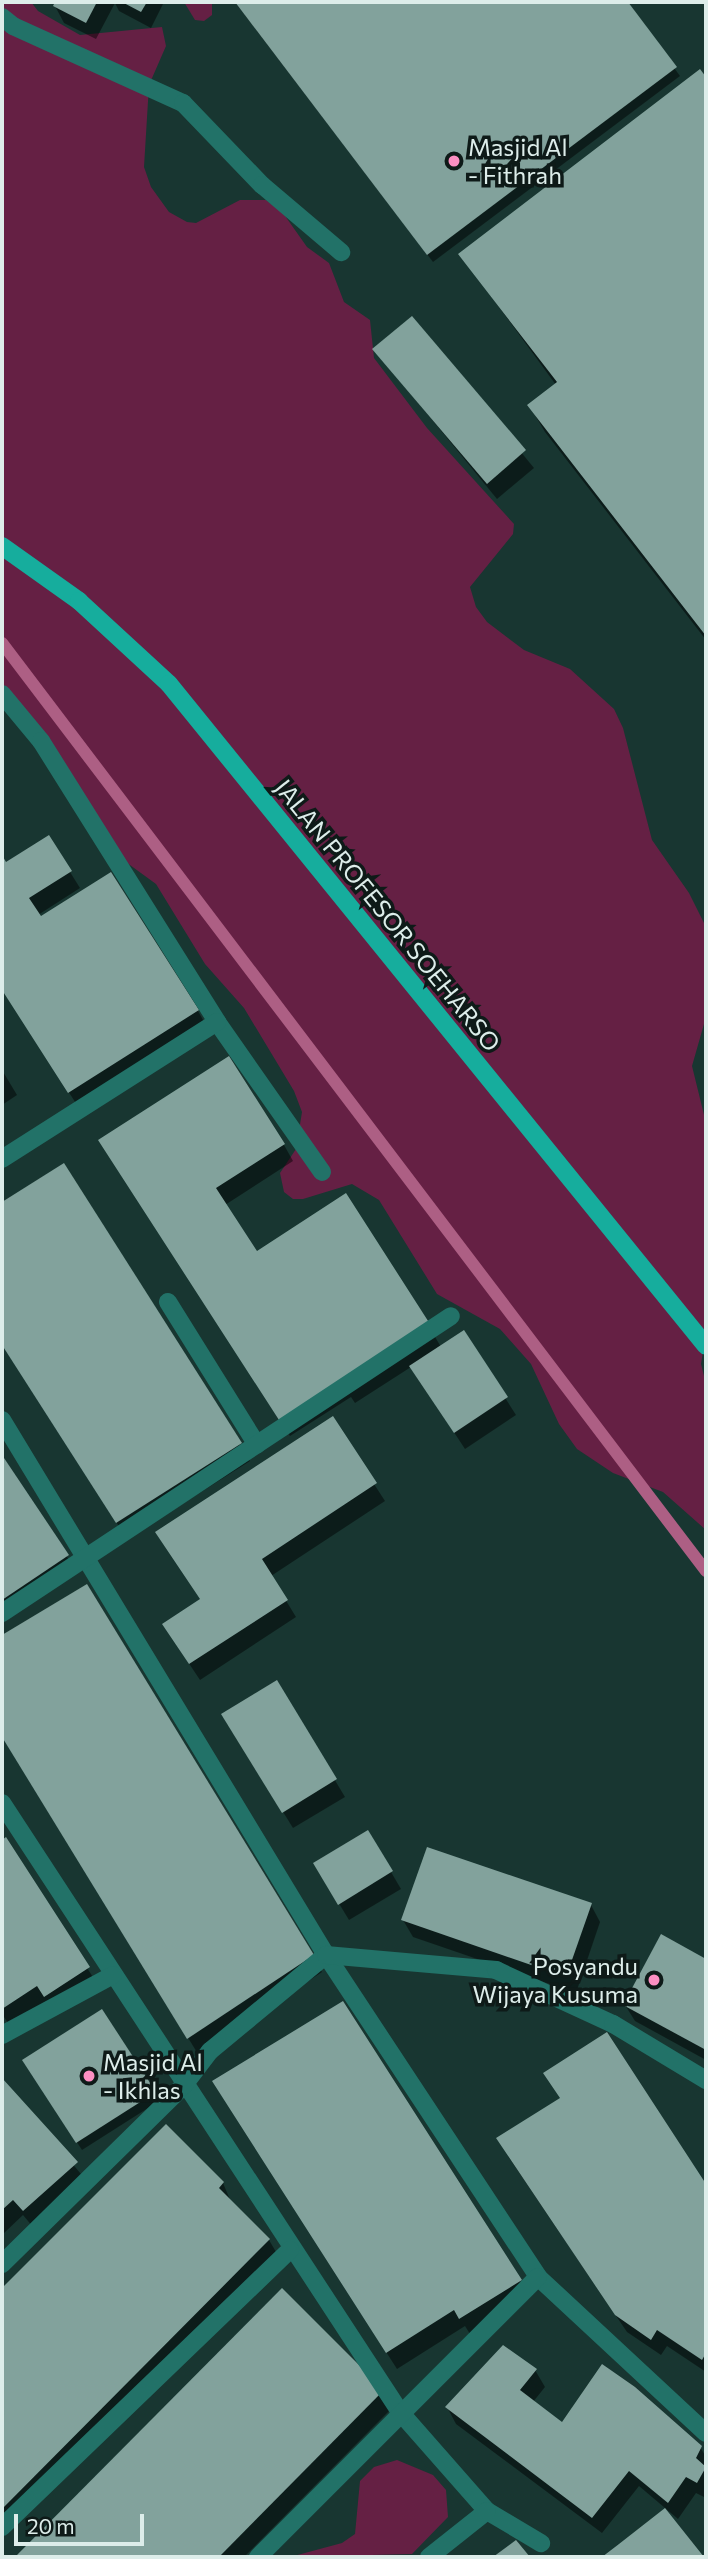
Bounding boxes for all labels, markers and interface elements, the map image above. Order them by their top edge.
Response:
place label: Masjid Al - Fithrah [468,133,568,189]
marker: Masjid Al - Fithrah [446,153,462,169]
street label: JALAN PROFESOR SOEHARSO [269,773,507,1057]
place label: Posyandu Wijaya Kusuma [473,1952,638,2008]
marker: Posyandu Wijaya Kusuma [644,1970,664,1990]
place label: Masjid Al - Ikhlas [103,2048,203,2104]
marker: Masjid Al - Ikhlas [81,2068,97,2084]
scale bar [18,2500,147,2544]
text: 20 m [27,2513,75,2538]

